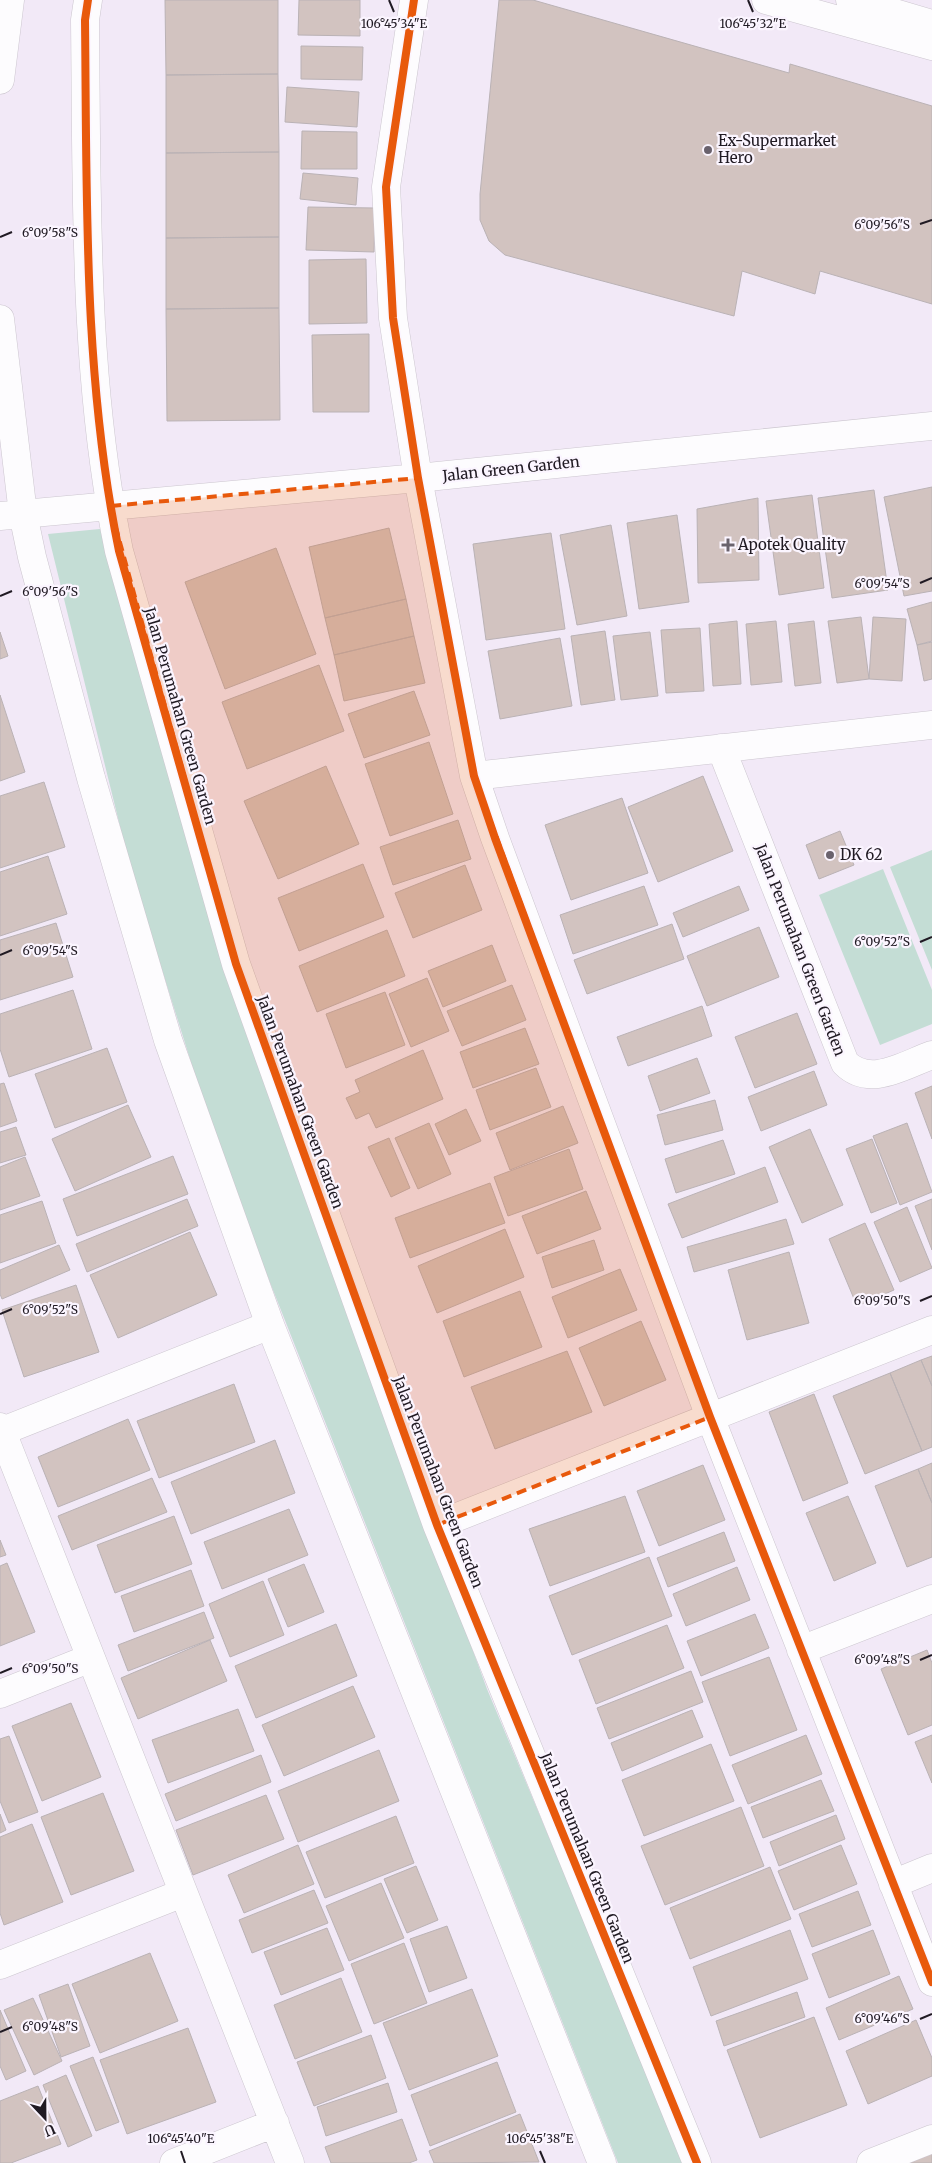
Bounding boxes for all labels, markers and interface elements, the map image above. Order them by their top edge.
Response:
text: 106°45'34"E [361,16,427,31]
text: 106°45'32"E [720,16,787,31]
place label: Ex-Supermarket Hero [718,131,837,167]
marker: Ex-Supermarket Hero [702,144,714,156]
text: 6°09'56"S [854,217,910,232]
text: 6°09'58"S [22,225,78,240]
street label: Jalan Green Garden [440,452,581,485]
place label: Apotek Quality [737,535,846,554]
marker: Apotek Quality [722,539,734,551]
text: 6°09'54"S [854,576,910,591]
text: 6°09'56"S [22,584,78,599]
street label: Jalan Perumahan Green Garden [140,604,221,827]
street label: Jalan Perumahan Green Garden [751,840,850,1059]
place label: DK 62 [840,845,883,864]
marker: DK 62 [824,849,836,861]
text: 6°09'52"S [854,934,910,949]
text: 6°09'54"S [22,943,78,958]
street label: Jalan Perumahan Green Garden [253,992,348,1211]
text: 6°09'50"S [854,1293,910,1308]
text: 6°09'52"S [22,1302,78,1317]
street label: Jalan Perumahan Green Garden [389,1372,488,1591]
text: 6°09'48"S [854,1652,910,1667]
text: 6°09'50"S [22,1661,78,1676]
street label: Jalan Perumahan Green Garden [536,1749,639,1966]
text: 6°09'46"S [854,2011,910,2026]
text: 6°09'48"S [22,2019,78,2034]
north arrow [20,2093,70,2143]
text: U [41,2120,58,2141]
text: 106°45'40"E [148,2131,215,2146]
text: 106°45'38"E [507,2131,574,2146]

